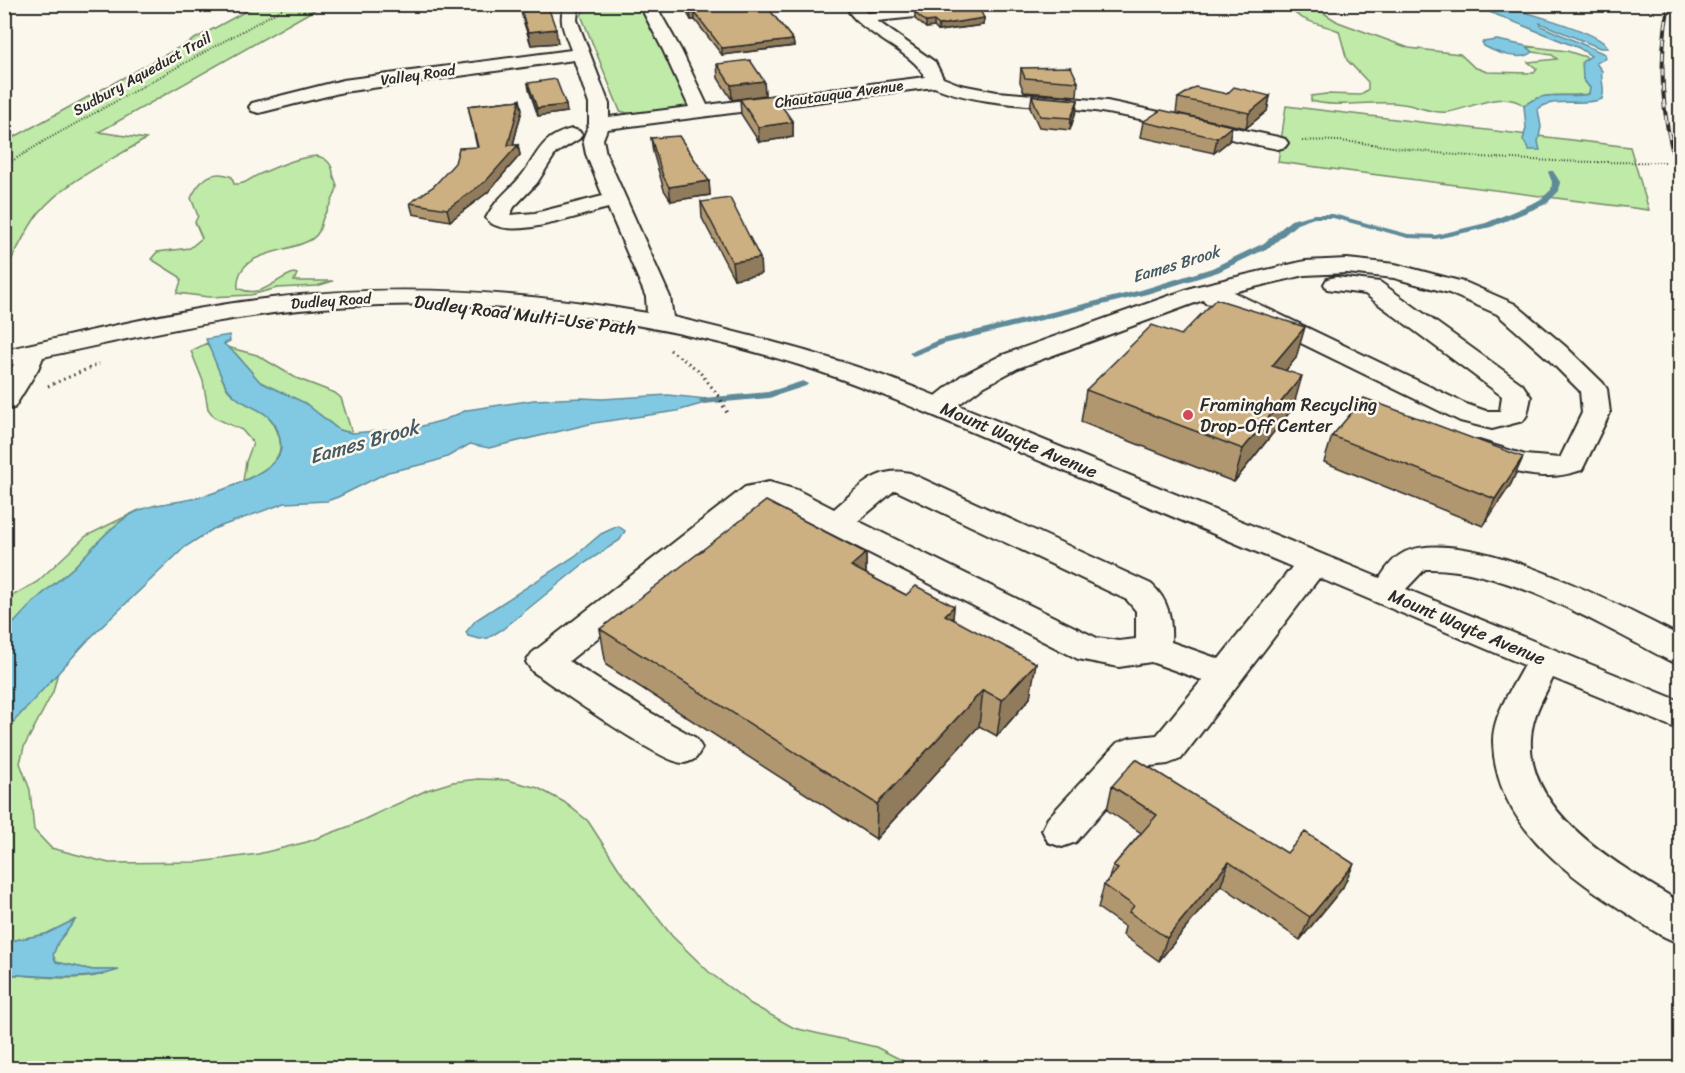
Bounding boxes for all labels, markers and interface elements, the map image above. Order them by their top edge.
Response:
street label: Sudbury Aqueduct Trail [68,25,217,123]
street label: Valley Road [379,57,458,93]
street label: Chautauqua Avenue [773,72,905,116]
water label: Eames Brook [1129,236,1226,291]
street label: Dudley Road [290,285,373,317]
street label: Dudley Road Multi-Use Path [412,286,638,344]
place label: Framingham Recycling Drop-Off Center [1200,389,1377,442]
street label: Mount Wayte Avenue [935,392,1103,488]
marker: Framingham Recycling Drop-Off Center [1181,408,1195,422]
water label: Eames Brook [305,409,425,474]
street label: Mount Wayte Avenue [1383,579,1551,675]

